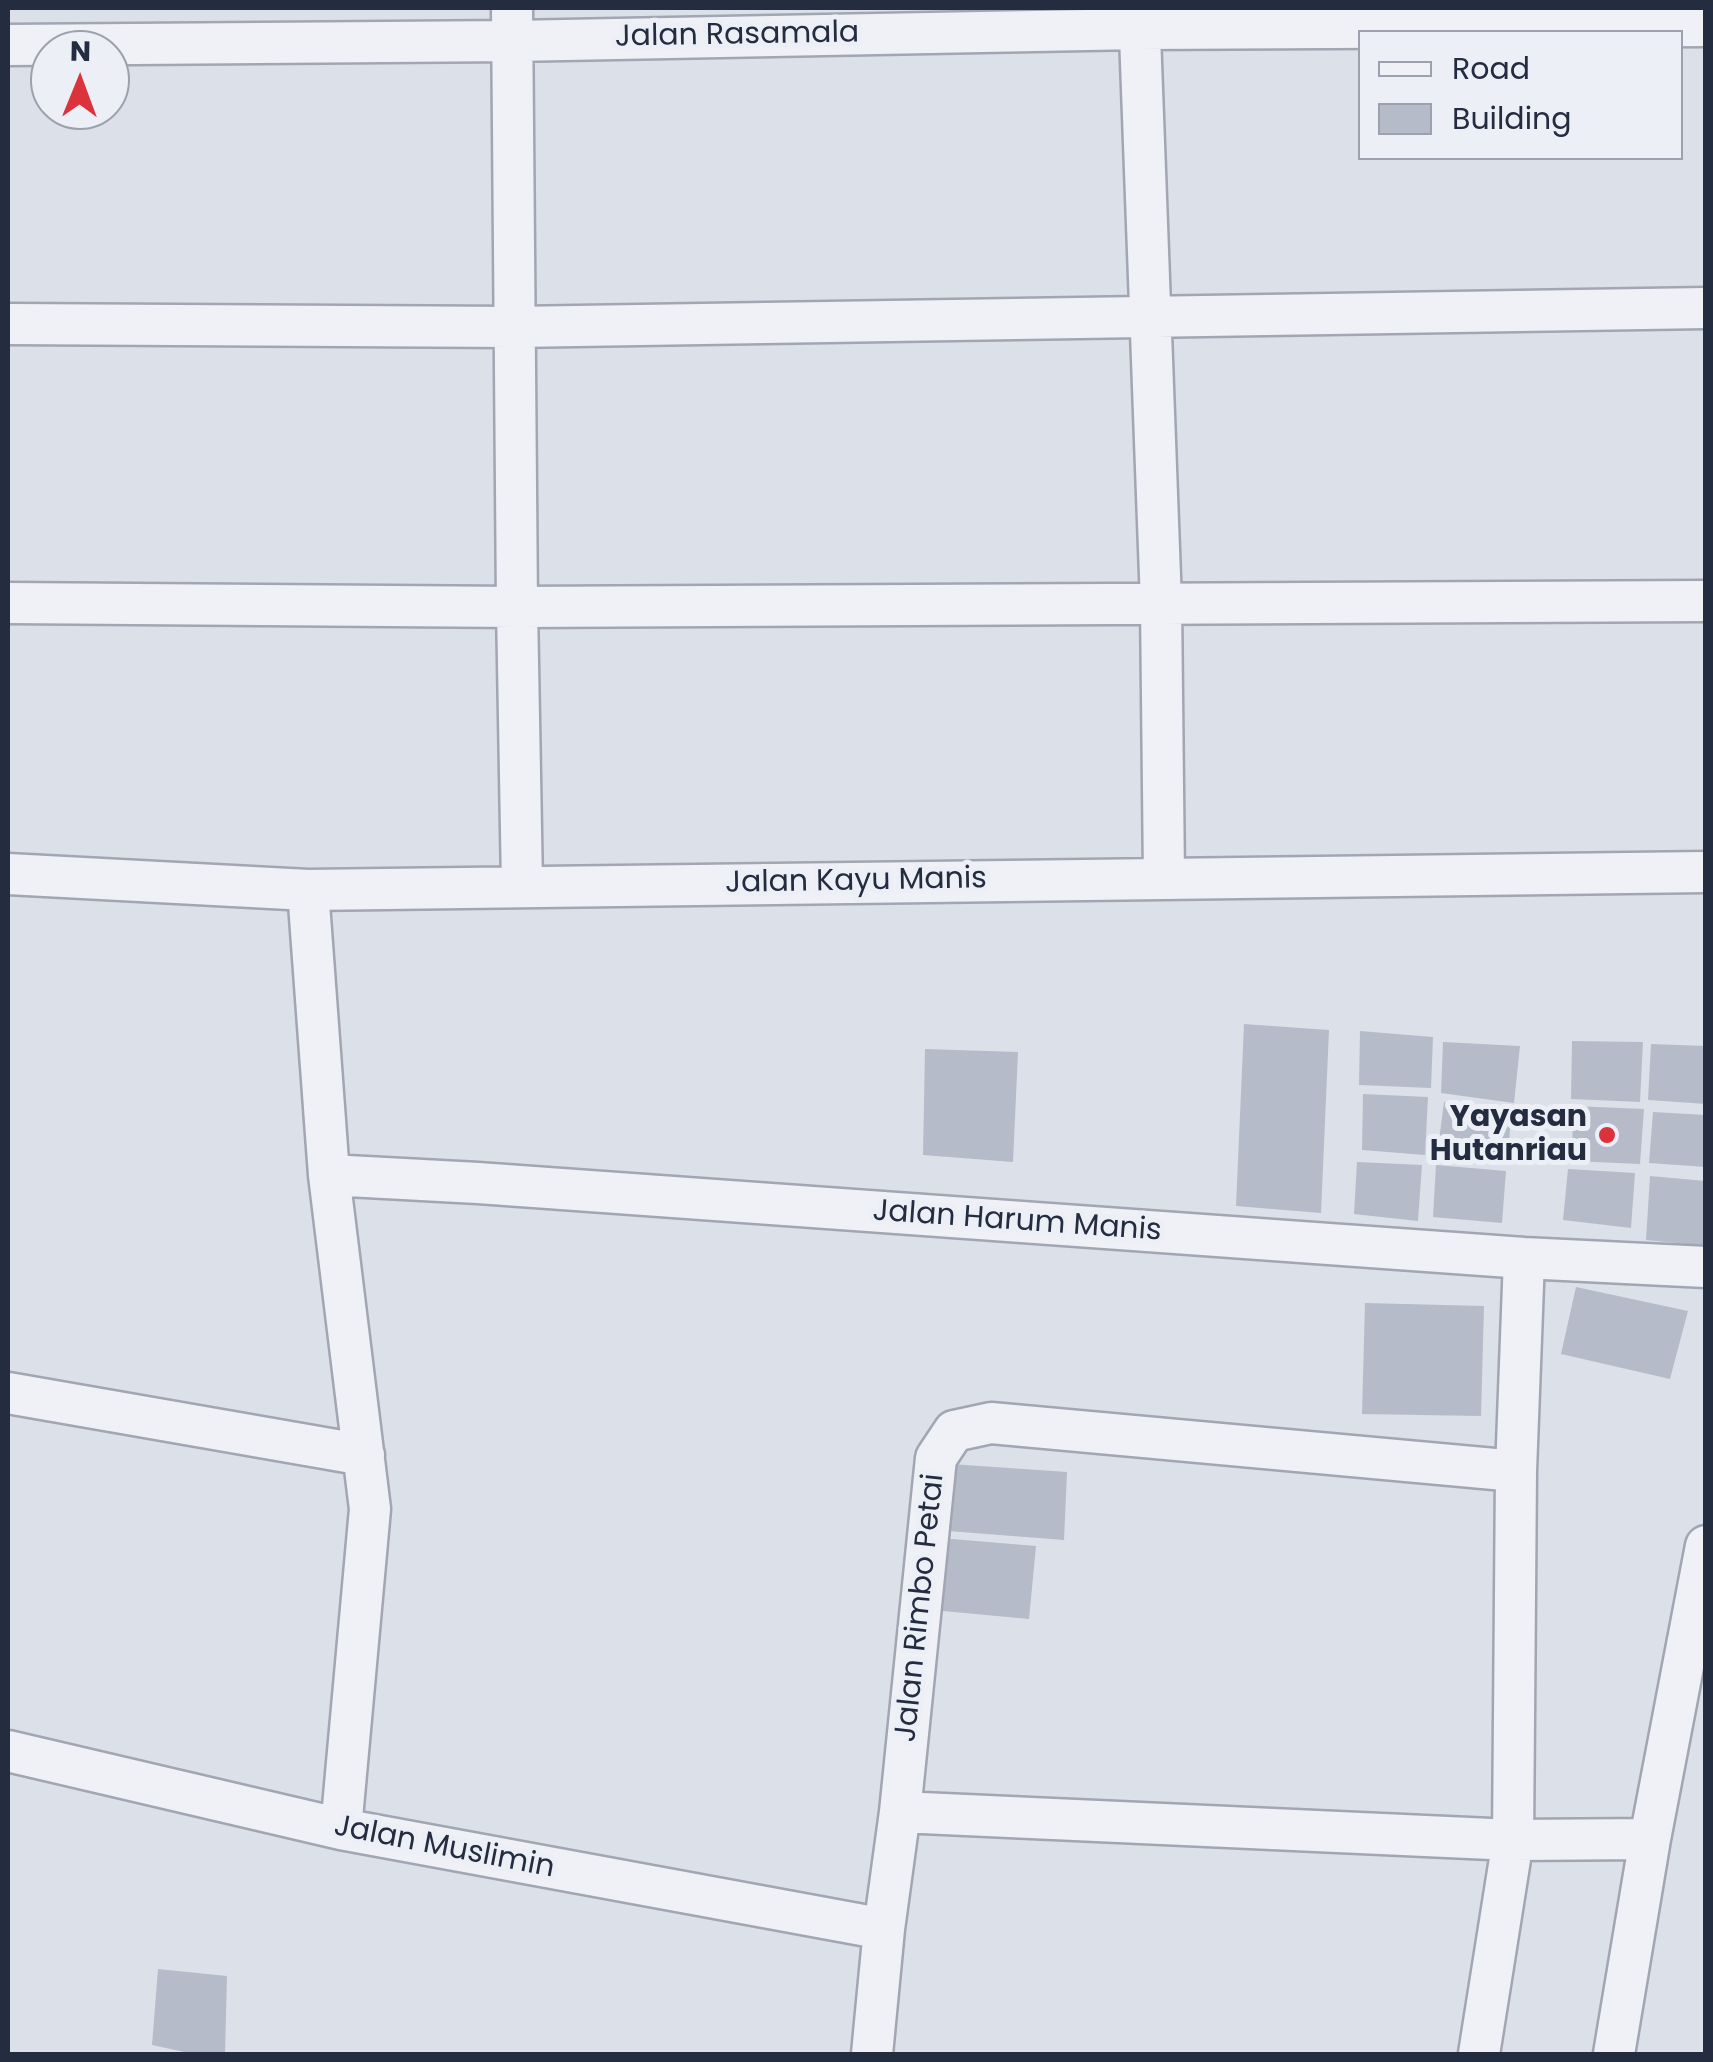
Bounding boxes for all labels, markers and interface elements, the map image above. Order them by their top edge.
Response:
street label: Jalan Rasamala [615,16,859,56]
north arrow [30,30,130,130]
legend [1358,30,1683,160]
text: N [70,32,91,71]
text: Road [1452,47,1530,90]
text: Building [1452,97,1572,140]
street label: Jalan Kayu Manis [725,862,987,902]
place label: Yayasan Hutanriau [1430,1100,1587,1170]
marker: Yayasan Hutanriau [1596,1124,1618,1146]
street label: Jalan Harum Manis [871,1194,1163,1250]
street label: Jalan Rimbo Petai [889,1472,953,1744]
street label: Jalan Muslimin [331,1809,557,1887]

